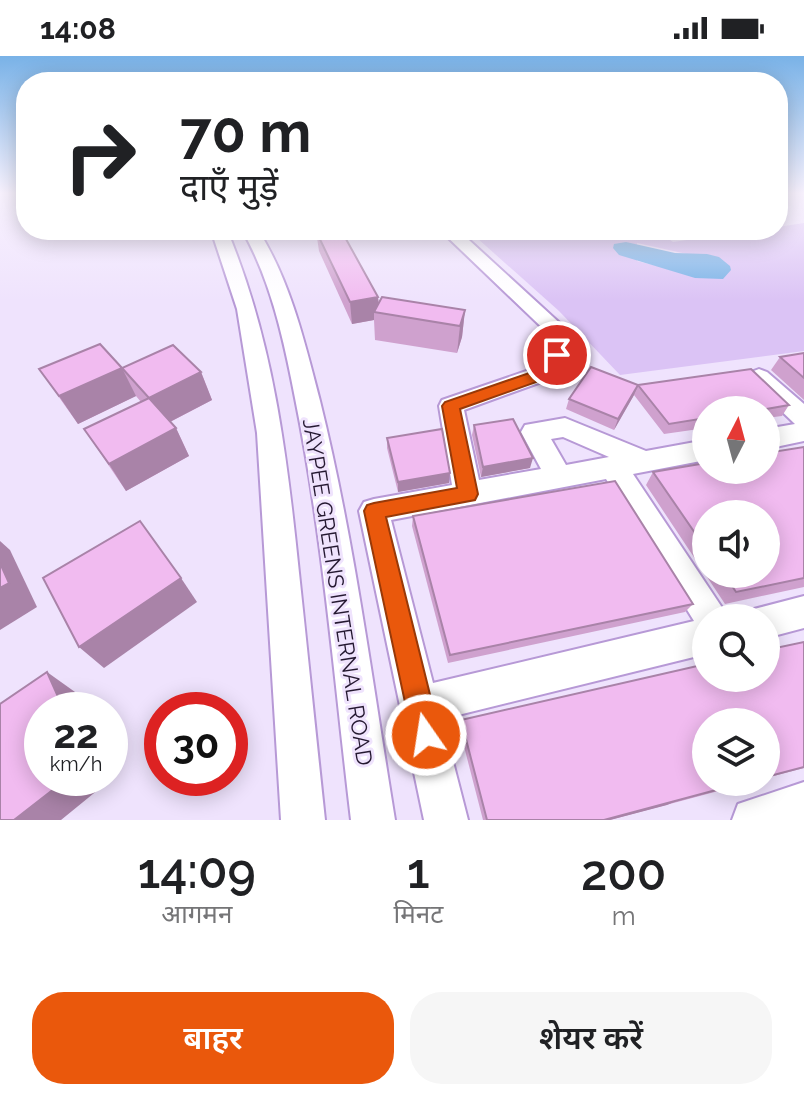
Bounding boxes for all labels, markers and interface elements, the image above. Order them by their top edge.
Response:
text: 14:08 [40,11,116,46]
text: 70 m [180,99,311,165]
icon: right [48,104,152,208]
text: दाएँ मुड़ें [180,166,278,208]
pin [523,321,591,389]
icon: arrive [535,333,579,377]
north arrow [692,396,780,484]
map controls [692,396,780,796]
street label: JAYPEE GREENS INTERNAL ROAD [298,417,378,767]
button: sound [692,500,780,588]
button: search [692,604,780,692]
speed limit sign: 30 [144,692,248,796]
position arrow [384,693,468,777]
button: layers [692,708,780,796]
text: 22 [53,710,99,757]
text: km/h [50,752,102,776]
text: 14:09 [138,843,256,899]
text: 1 [407,843,430,899]
text: 200 [581,845,666,901]
text: आगमन [161,899,232,929]
text: मिनट [393,899,443,929]
text: m [612,901,636,931]
button: बाहर [32,992,394,1084]
button: शेयर करें [410,992,772,1084]

